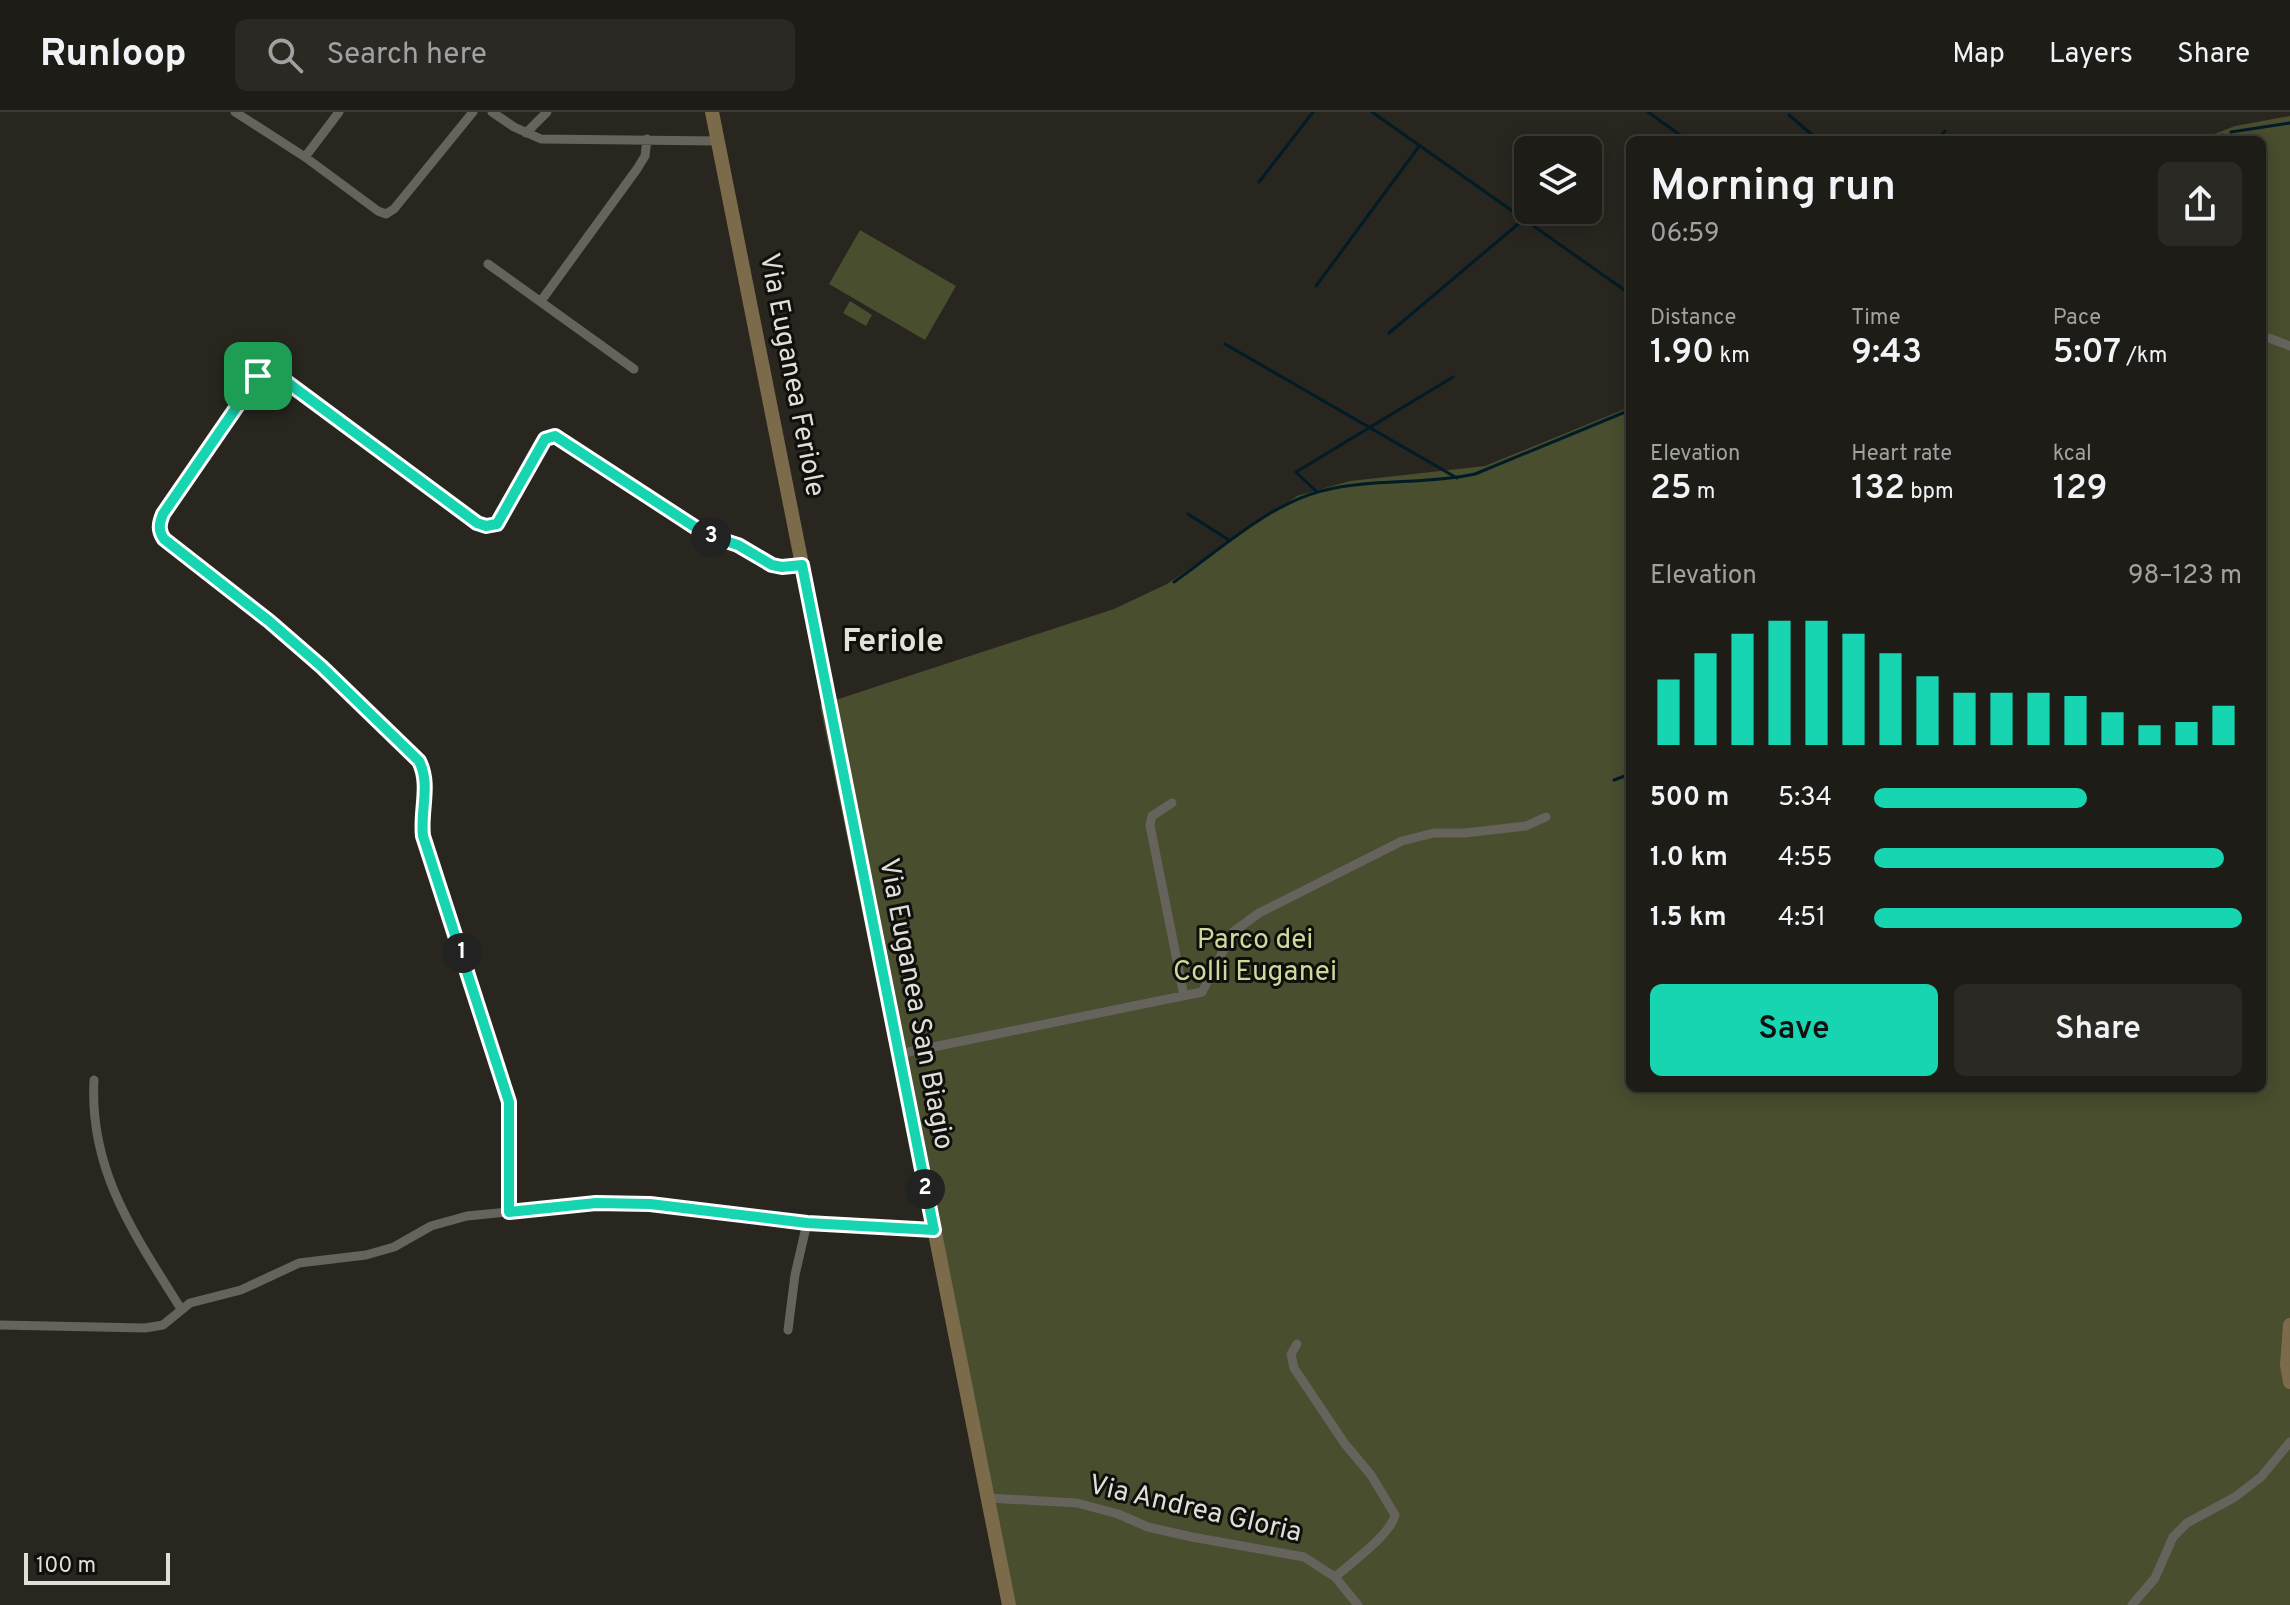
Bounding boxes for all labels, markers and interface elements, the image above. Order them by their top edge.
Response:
search box [235,19,795,91]
text: Runloop [40,31,187,80]
icon: search [263,33,307,77]
text: Search here [327,37,487,74]
text: Map [1952,37,2005,73]
text: Layers [2049,37,2133,73]
text: Share [2177,37,2250,73]
map controls [1514,136,1602,224]
button: layers [1514,136,1602,224]
text: Morning run [1650,160,1896,216]
button: share [2158,162,2242,246]
text: 06:59 [1650,218,1719,251]
street label: Via Euganea Feriole [750,250,832,500]
text: Distance [1650,305,1736,332]
text: Time [1851,305,1901,332]
text: Pace [2053,305,2101,332]
text: 1.90 [1650,332,1714,375]
text: 9:43 [1851,332,1922,375]
text: 5:07 [2053,332,2121,375]
pin [224,342,292,410]
text: km [1714,343,1750,370]
text: /km [2121,343,2167,370]
icon: arrive [236,354,280,398]
text: Elevation [1650,441,1740,468]
text: Heart rate [1851,441,1952,468]
text: kcal [2053,441,2092,468]
text: 25 [1650,468,1692,511]
text: 132 [1851,468,1905,511]
text: 129 [2053,468,2107,511]
text: m [1692,479,1715,506]
text: bpm [1905,479,1954,506]
pin: 3 [691,517,731,557]
text: 3 [704,523,718,550]
text: Elevation [1650,560,1757,593]
text: 98–123 m [2128,560,2242,593]
district label: Feriole [842,623,944,663]
text: 500 m [1650,782,1729,815]
text: 5:34 [1778,782,1832,815]
text: 1.0 km [1650,842,1728,875]
text: 4:55 [1778,842,1832,875]
street label: Via Euganea San Biagio [869,855,961,1153]
text: 1.5 km [1650,902,1727,935]
text: 4:51 [1778,902,1826,935]
park label: Parco dei Colli Euganei [1173,923,1337,991]
pin: 1 [442,933,482,973]
text: 1 [458,939,466,966]
button: Save [1650,984,1938,1076]
button: Share [1954,984,2242,1076]
pin: 2 [905,1169,945,1209]
text: 2 [918,1175,932,1202]
street label: Via Andrea Gloria [1085,1468,1305,1552]
scale bar [24,1549,170,1585]
text: 100 m [36,1553,96,1580]

